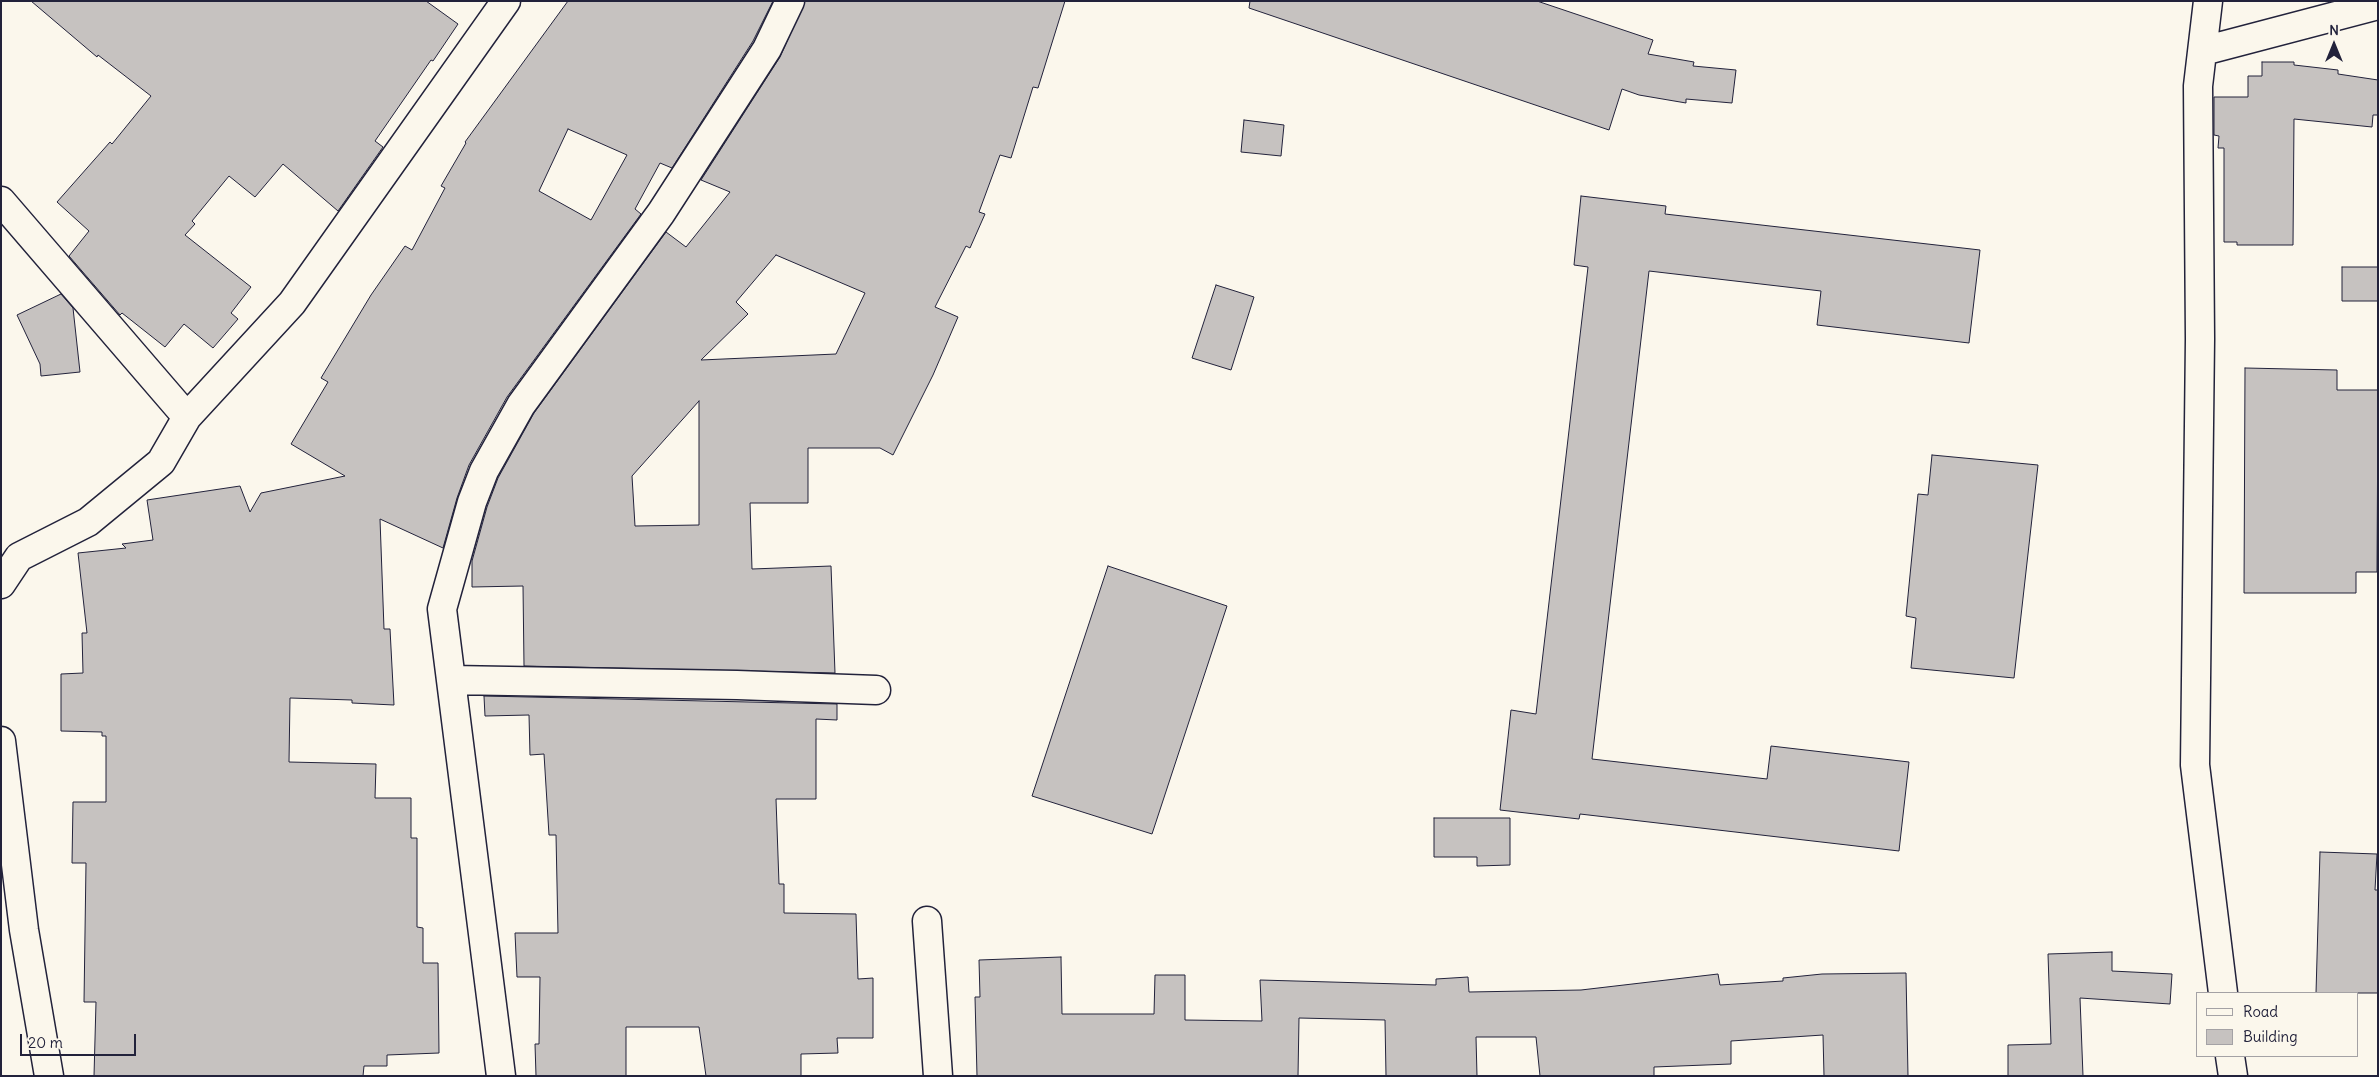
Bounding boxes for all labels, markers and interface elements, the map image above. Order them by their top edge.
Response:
north arrow [2309,20,2359,70]
text: N [2329,21,2339,39]
legend [2196,992,2359,1057]
text: Road [2243,1002,2278,1021]
scale bar [22,1024,139,1056]
text: Building [2243,1027,2298,1046]
text: 20 m [28,1033,63,1052]

